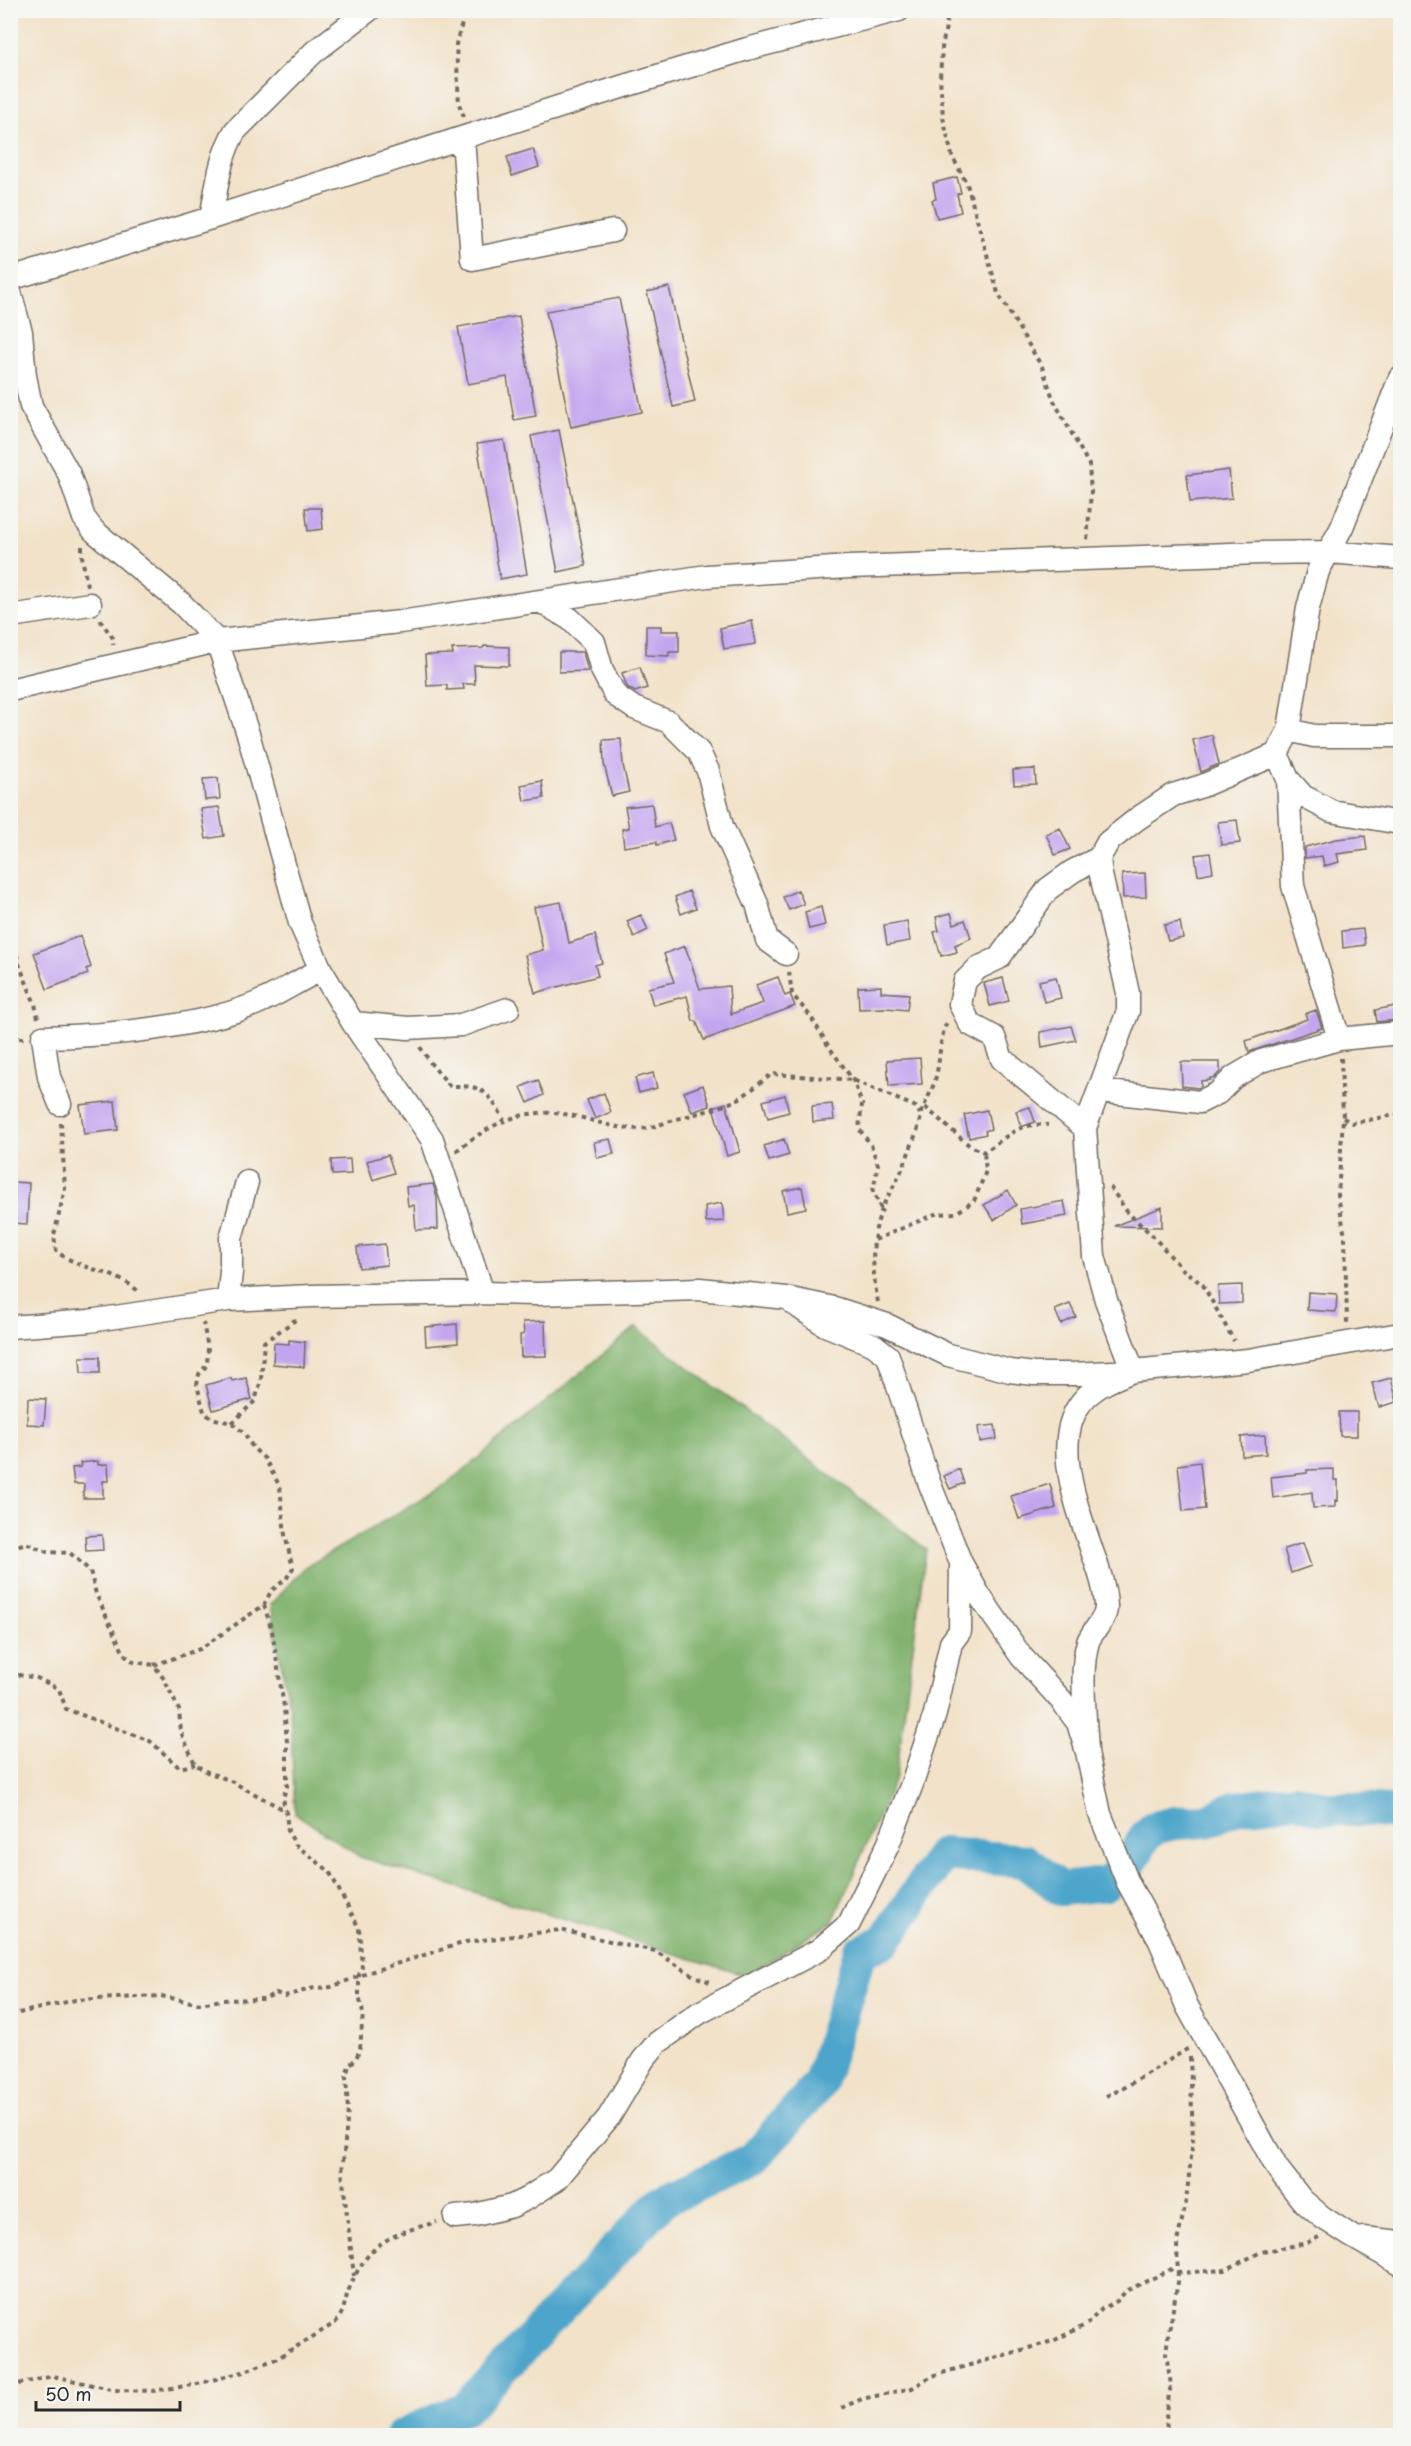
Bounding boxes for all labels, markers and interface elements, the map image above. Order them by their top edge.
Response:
scale bar [36,2374,180,2412]
text: 50 m [45,2380,92,2407]

